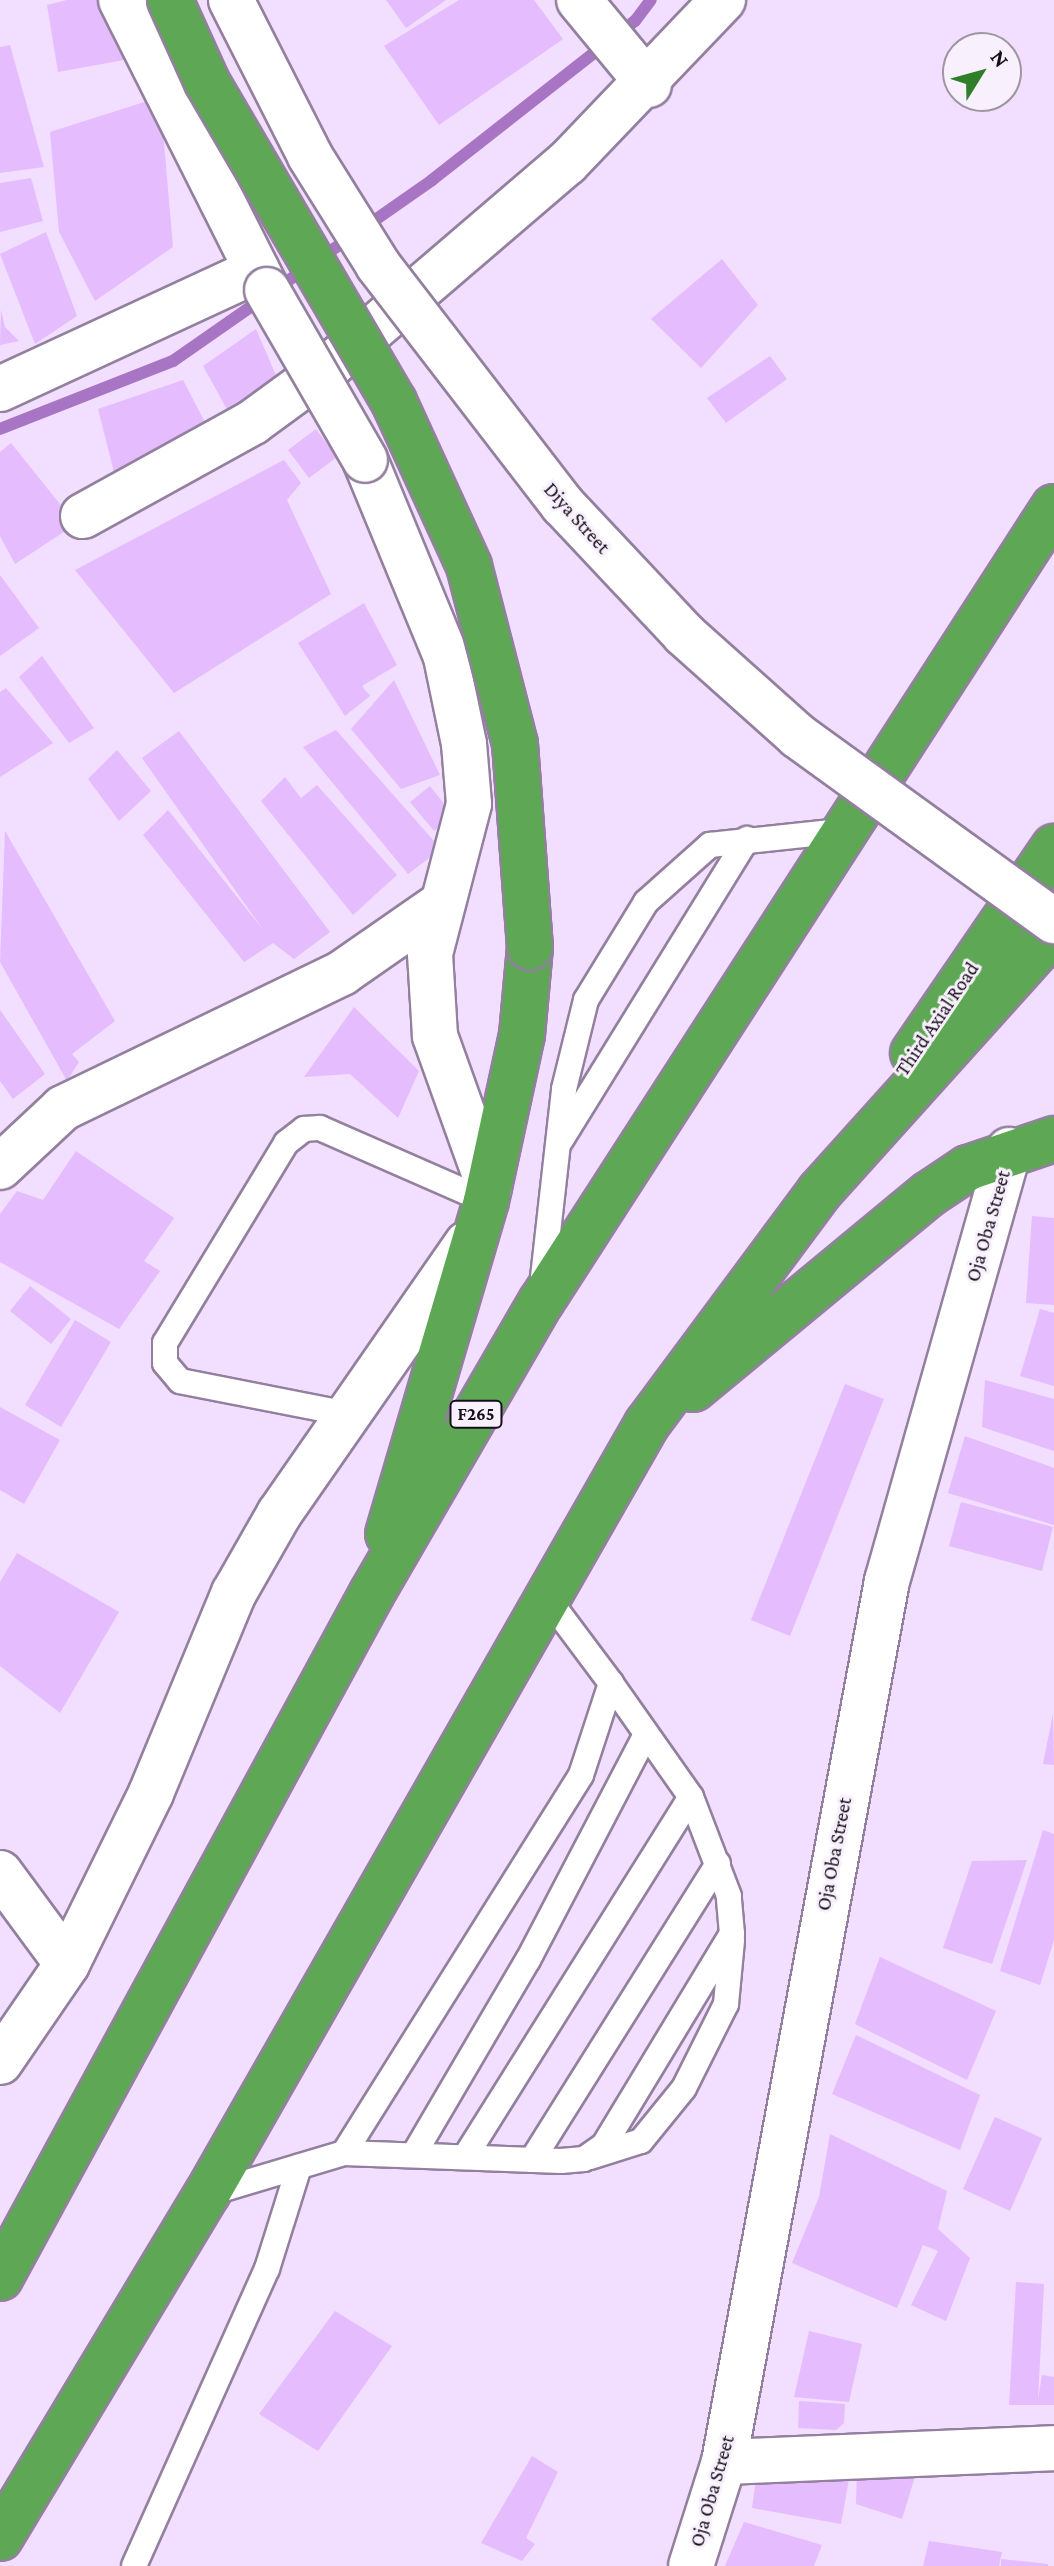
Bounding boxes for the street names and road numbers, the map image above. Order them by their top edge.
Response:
street label: Diya Street [539,477,615,559]
street label: Third Axial Road [890,958,984,1080]
street label: Oja Oba Street [961,1167,1015,1285]
road number: F265 [448,1400,504,1428]
street label: Oja Oba Street [811,1795,857,1913]
street label: Oja Oba Street [685,2432,739,2550]

